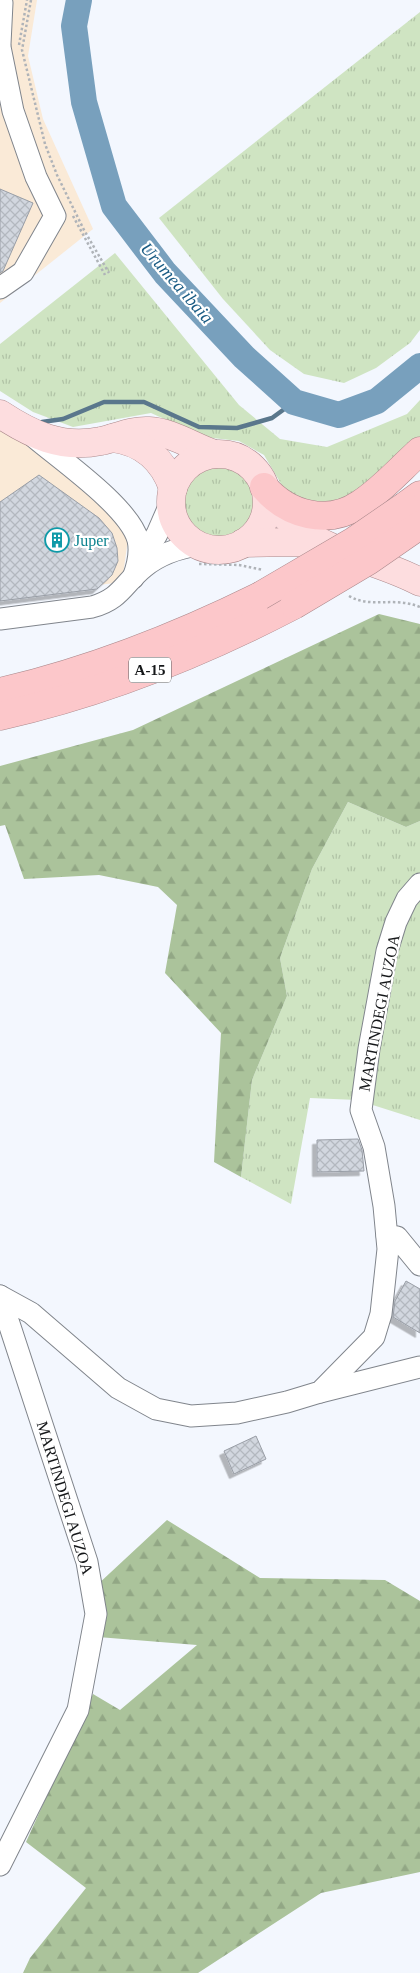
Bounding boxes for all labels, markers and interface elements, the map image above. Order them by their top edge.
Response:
water label: Urumea ibaia [136,239,218,327]
building icon: Juper [44,527,70,553]
place label: Juper [74,532,109,550]
road number: A-15 [129,658,171,682]
street label: MARTINDEGI AUZOA [355,933,403,1093]
street label: MARTINDEGI AUZOA [34,1419,97,1577]

